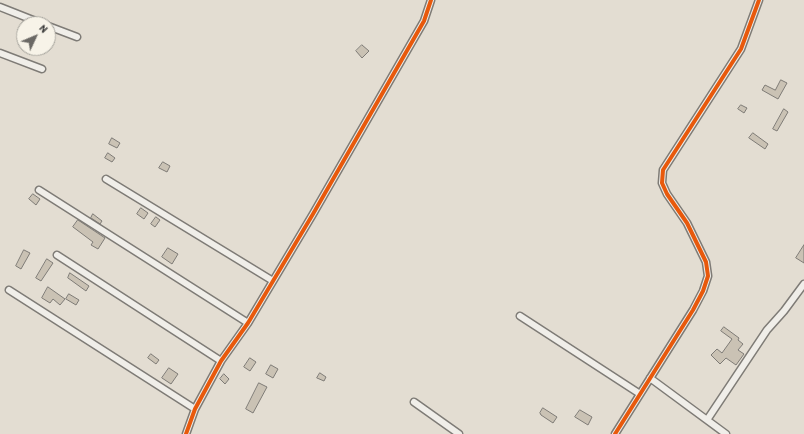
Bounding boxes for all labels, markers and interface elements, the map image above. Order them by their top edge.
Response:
north arrow [16,16,56,56]
text: N [37,21,51,35]

